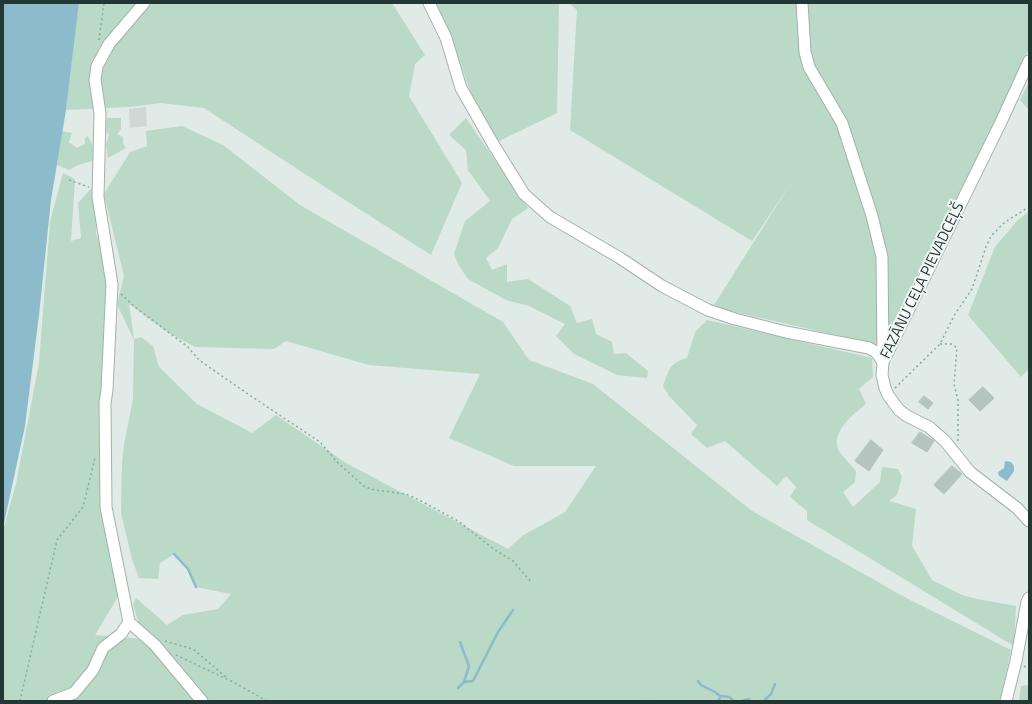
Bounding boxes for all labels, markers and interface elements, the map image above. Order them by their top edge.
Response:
street label: FAZĀNU CEĻA PIEVADCEĻŠ [877,200,969,362]

